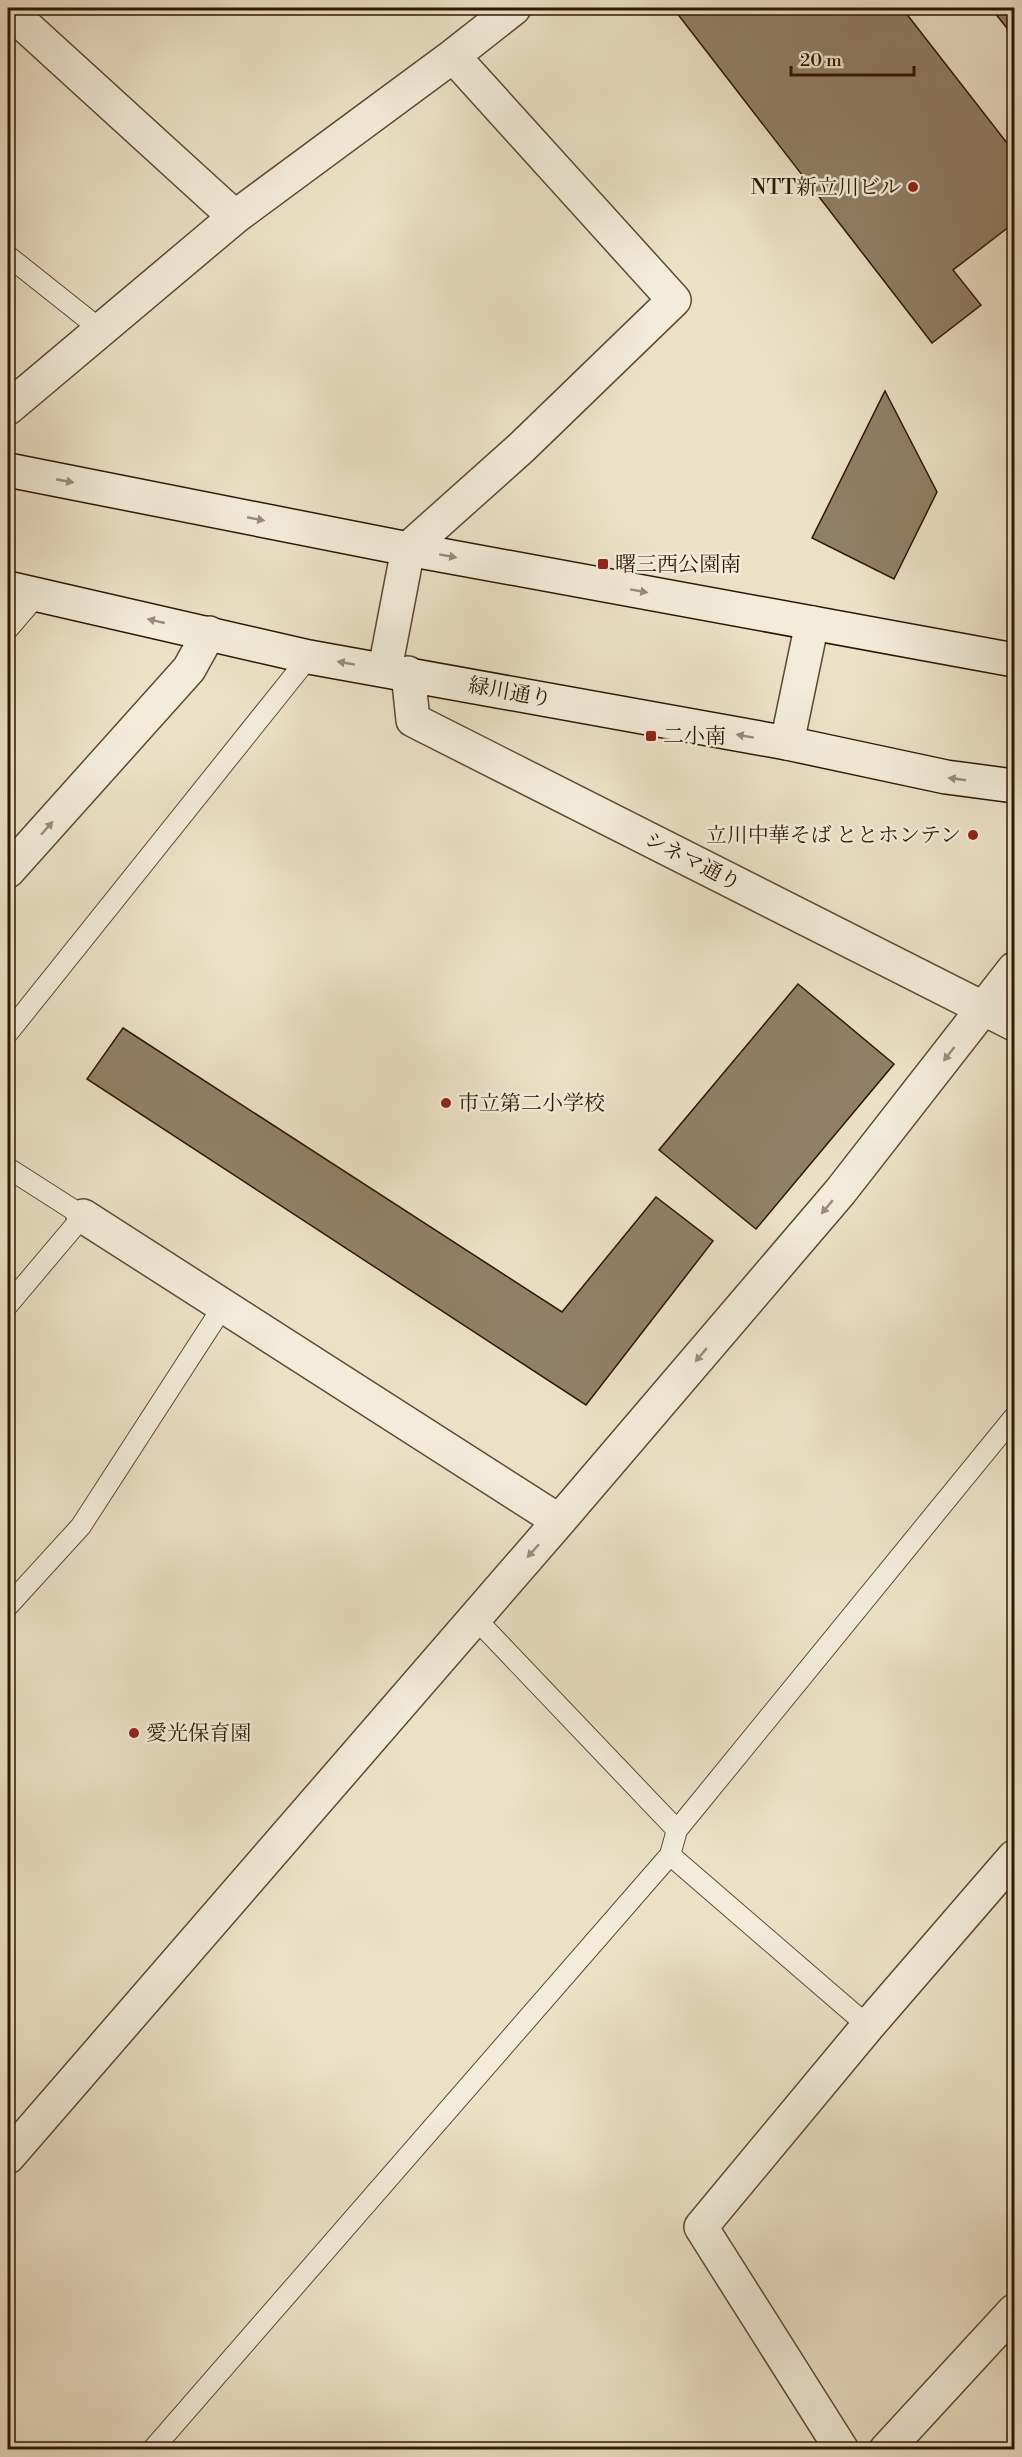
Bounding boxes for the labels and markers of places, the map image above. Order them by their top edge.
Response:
place label: NTT新立川ビル [751,175,901,201]
marker: NTT新立川ビル [906,180,920,194]
place label: 曙三西公園南 [615,552,741,578]
marker: 曙三西公園南 [596,557,610,571]
place label: 二小南 [663,724,726,750]
marker: 二小南 [644,729,658,743]
place label: 立川中華そば ととホンテン [706,823,961,849]
marker: 立川中華そば ととホンテン [966,828,980,842]
place label: 市立第二小学校 [458,1091,605,1117]
marker: 市立第二小学校 [439,1096,453,1110]
place label: 愛光保育園 [146,1721,251,1747]
marker: 愛光保育園 [127,1726,141,1740]

